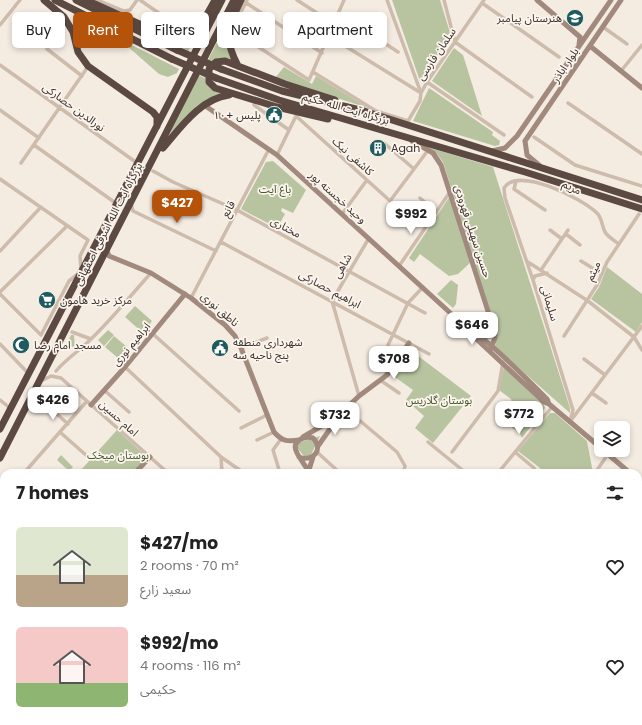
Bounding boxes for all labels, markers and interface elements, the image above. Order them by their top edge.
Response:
school or university icon: هنرستان پیامبر [565,8,585,28]
place label: هنرستان پیامبر [496,10,562,26]
chip: Buy [12,12,65,48]
chip: Rent [73,12,133,48]
chip: Filters [141,12,209,48]
chip: New [217,12,275,48]
chip: Apartment [283,12,387,48]
street label: سلمان فارسی [412,24,460,84]
street label: بلوار اباذر [547,44,583,87]
street label: نورالدین حصارکی [39,79,109,135]
street label: بزرگراه آیت الله حکیم [300,88,391,129]
public building icon: پلیس +۱۰ [264,105,284,125]
place label: پلیس +۱۰ [213,107,261,123]
street label: کاشفی نیک [329,133,378,179]
building icon: Agah [368,138,388,158]
place label: Agah [391,140,420,156]
street label: بزرگراه آیت الله اشرفی اصفهانی [70,160,146,288]
street label: وحید خجسته پور [305,166,370,227]
street label: مریم [559,176,584,199]
park label: باغ آیت [259,181,291,197]
street label: حسین سهیلی قهرودی [450,182,496,280]
pin: $427 [153,190,201,224]
text: $427 [161,193,193,212]
street label: قانع [217,198,239,220]
pin: $992 [387,201,435,235]
text: $992 [395,204,427,223]
street label: مختاری [268,212,304,242]
street label: شاهی [329,250,356,281]
street label: میثم [582,258,605,284]
street label: ابراهیم حصارکی [296,266,364,313]
street label: سلیمانی [537,283,563,323]
street label: ناطق نوری [197,288,243,330]
supermarket icon: مرکز خرید هامون [37,290,57,310]
place label: مرکز خرید هامون [60,292,132,308]
pin: $646 [448,312,496,346]
text: $646 [455,315,489,334]
street label: ابراهیم نوری [108,319,155,370]
place label: شهرداری منطقه پنج ناحیه سه [233,334,303,363]
mosque icon: مسجد امام رضا [11,335,31,355]
place label: مسجد امام رضا [34,337,102,353]
public building icon: شهرداری منطقه پنج ناحیه سه [210,338,230,358]
pin: $708 [370,346,418,380]
text: $708 [378,349,410,368]
pin: $426 [29,387,77,421]
text: $426 [36,390,70,409]
park label: بوستان گلاریس [406,392,472,408]
street label: امام حسین [96,396,142,440]
pin: $772 [495,401,543,435]
pin: $732 [311,402,359,436]
text: $772 [504,404,534,423]
text: $732 [320,405,350,424]
map controls [594,421,630,457]
button: layers [594,421,630,457]
park label: بوستان میخک [87,447,149,463]
text: 7 homes [16,481,89,505]
icon: filters [604,482,626,504]
text: $427/mo [140,531,218,555]
icon: home [48,543,96,591]
text: 2 rooms · 70 m² [140,556,239,575]
icon: heart [604,556,626,578]
text: سعید زارع [140,580,191,599]
text: $992/mo [140,631,218,655]
icon: home [48,643,96,691]
text: 4 rooms · 116 m² [140,656,241,675]
icon: heart [604,656,626,678]
text: حکیمی [140,680,176,699]

